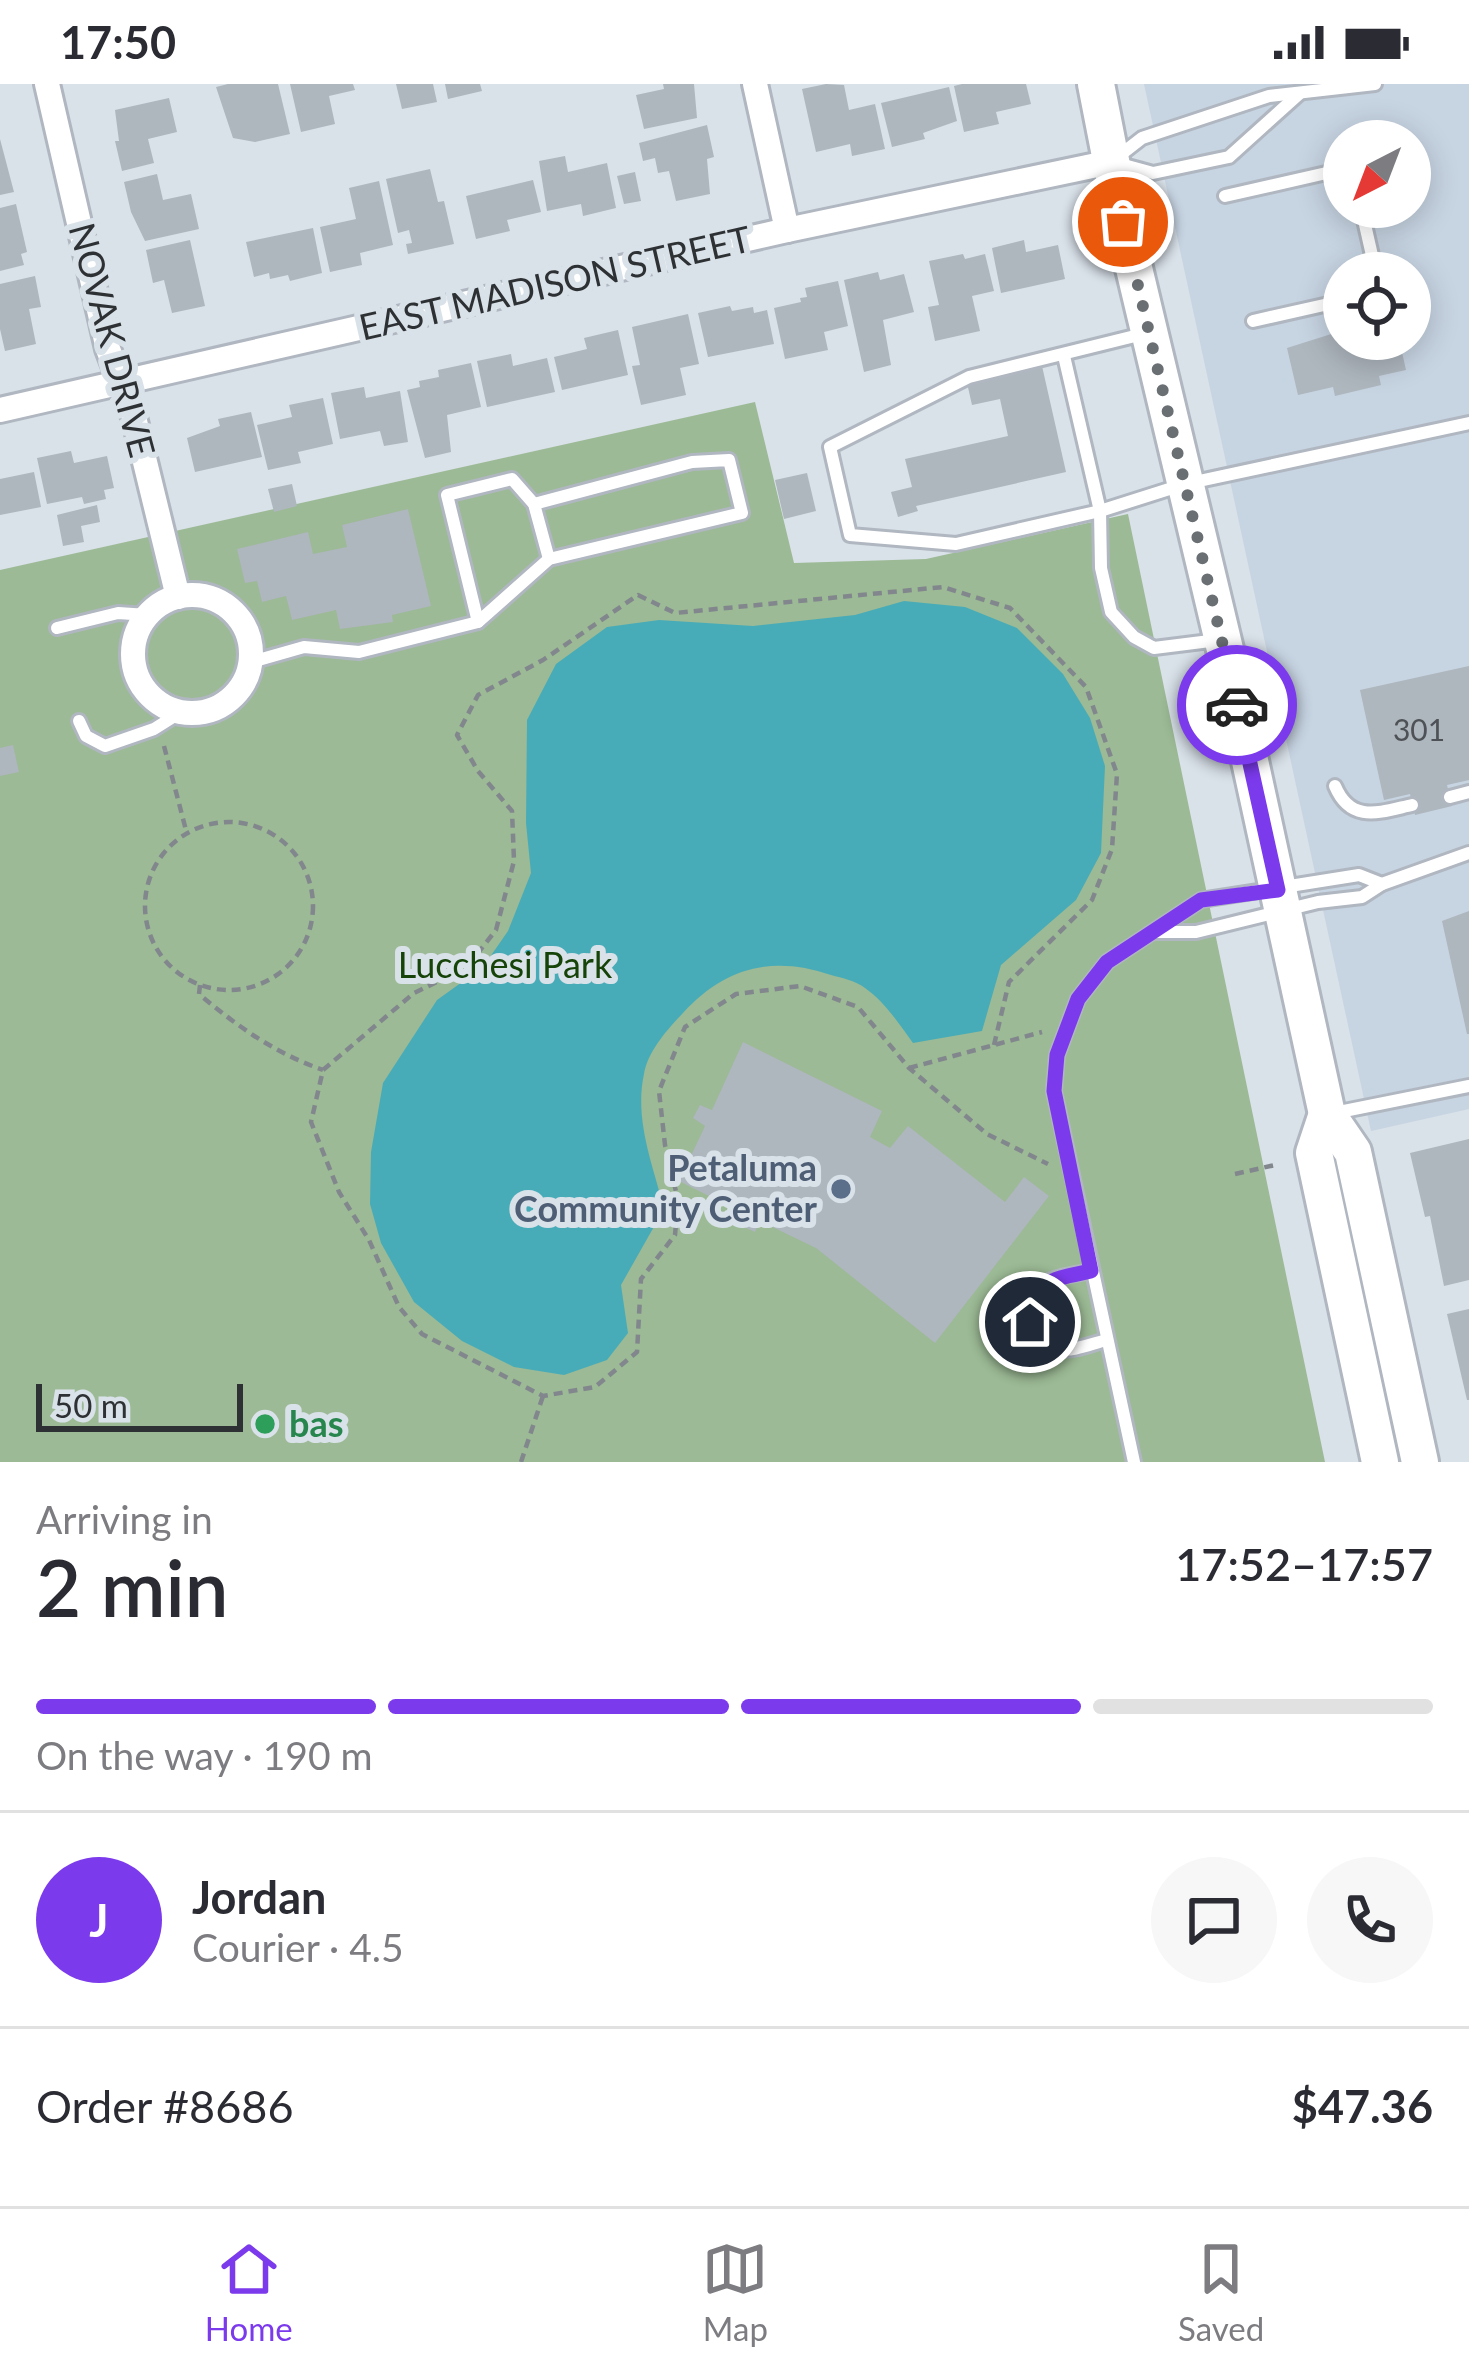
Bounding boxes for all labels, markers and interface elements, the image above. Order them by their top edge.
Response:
text: 17:50 [60,15,176,69]
north arrow [1323,120,1431,228]
map controls [1323,120,1431,360]
pin [1072,171,1174,273]
icon: bag [1090,189,1156,255]
street label: EAST MADISON STREET [355,216,755,349]
street label: NOVAK DRIVE [61,218,165,462]
button: locate [1323,252,1431,360]
courier [1177,645,1297,765]
icon: car [1204,672,1270,738]
house number: 301 [1393,711,1445,747]
park label: Lucchesi Park [398,942,613,986]
place label: Petaluma Community Center [514,1145,818,1230]
marker: Petaluma Community Center [828,1176,854,1202]
pin [979,1271,1081,1373]
icon: home [997,1289,1063,1355]
scale bar [36,1378,243,1431]
text: 50 m [54,1385,128,1425]
place label: bas [289,1401,344,1445]
marker: bas [252,1411,278,1437]
text: Arriving in [36,1496,213,1542]
text: 17:52–17:57 [1175,1537,1433,1591]
text: 2 min [36,1540,229,1634]
text: On the way · 190 m [36,1732,373,1778]
button: chat [1151,1857,1277,1983]
button: phone [1307,1857,1433,1983]
text: Jordan [192,1870,326,1924]
text: J [89,1893,109,1947]
text: Courier · 4.5 [192,1924,404,1970]
text: Order #8686 [36,2079,294,2133]
text: $47.36 [1292,2079,1433,2133]
tab: Home [205,2236,293,2348]
tab: Map [702,2236,768,2348]
tab: Saved [1178,2236,1264,2348]

